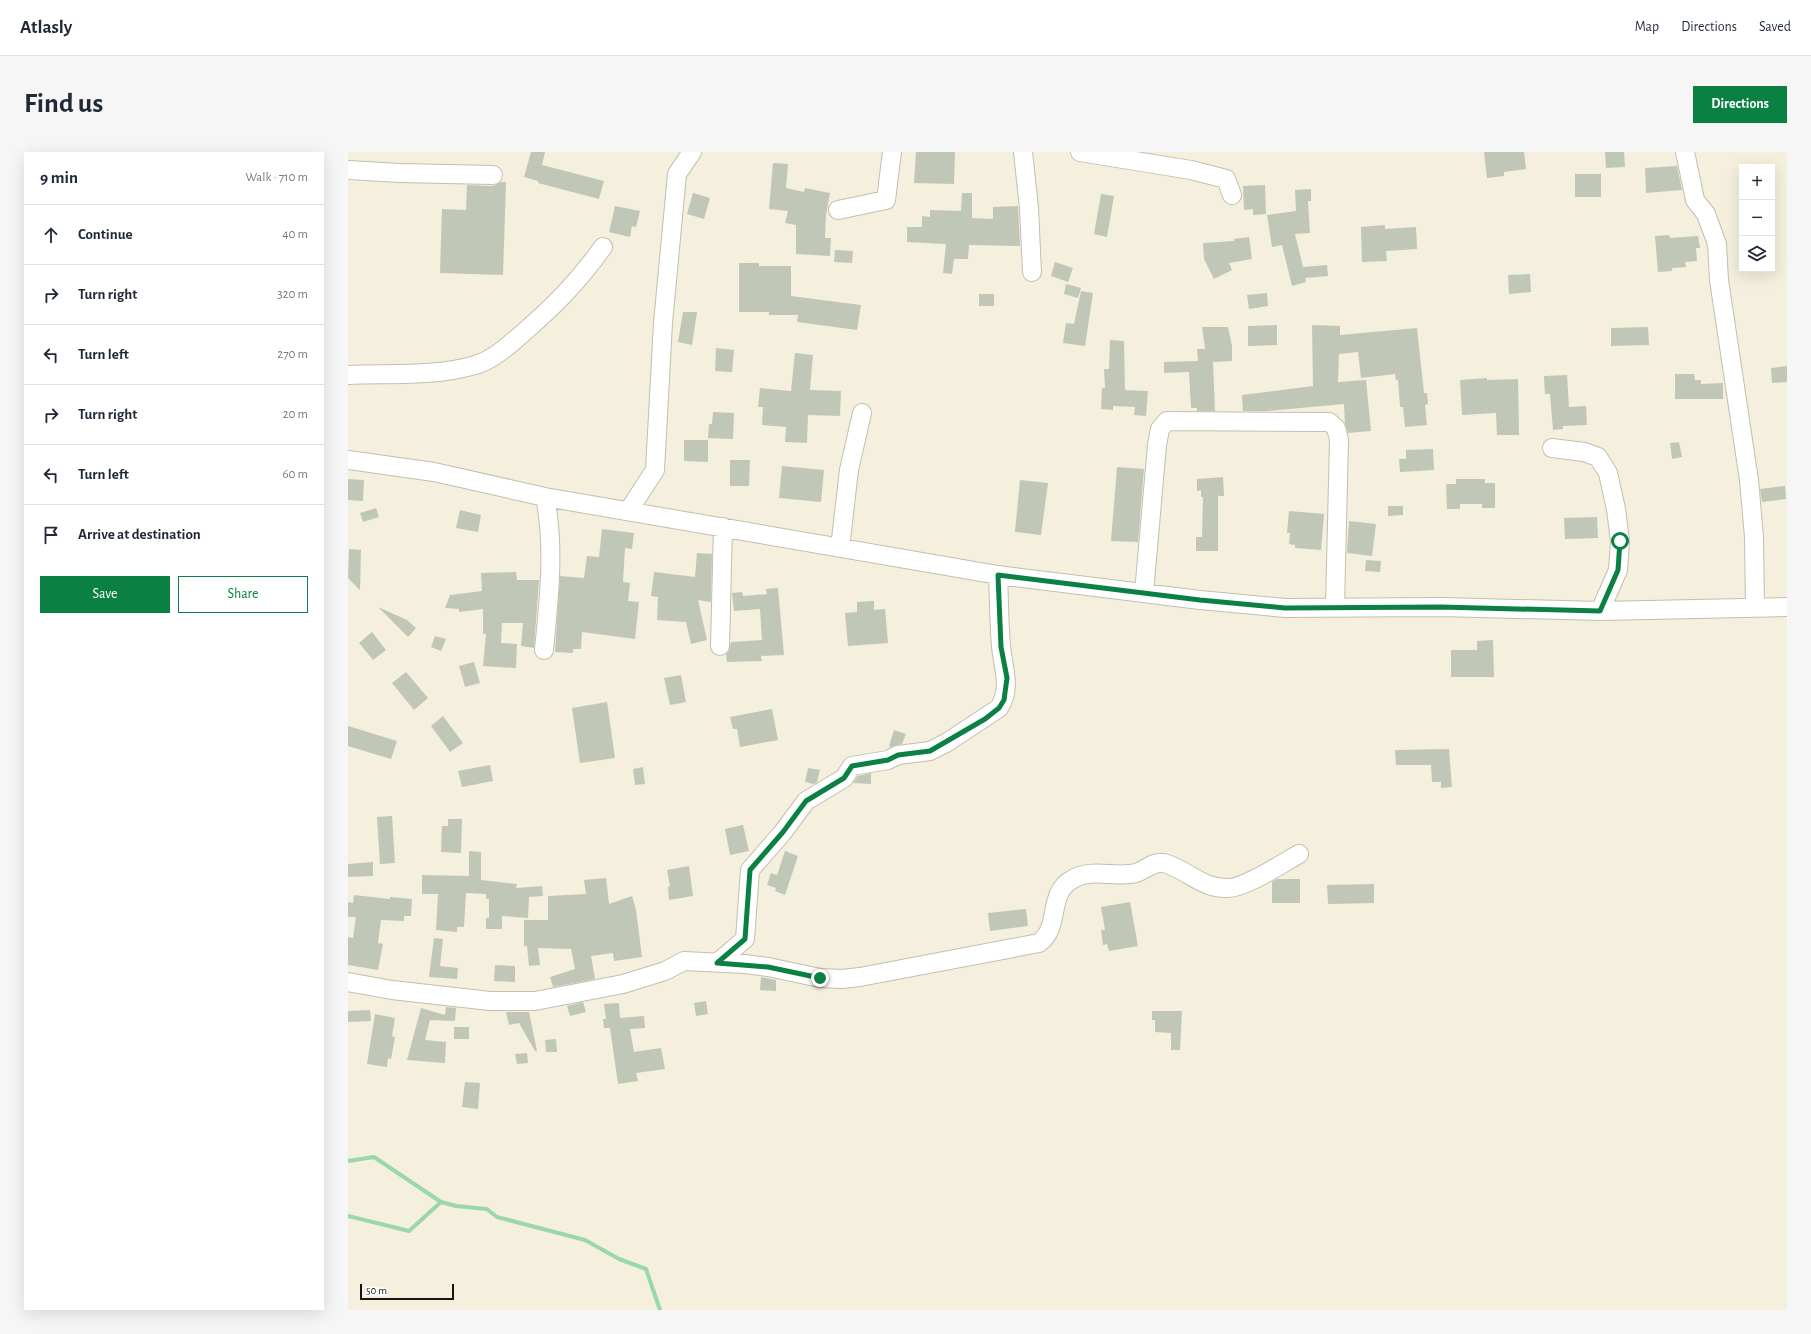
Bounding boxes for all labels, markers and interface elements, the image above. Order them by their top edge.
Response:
text: Atlasly [20,18,72,37]
text: Map [1635,20,1659,34]
text: Directions [1681,20,1737,34]
text: Saved [1759,20,1791,34]
button: Directions [1693,86,1787,123]
text: Find us [24,90,103,118]
map controls [1739,164,1775,272]
button: + [1739,164,1775,200]
text: 9 min [40,169,78,186]
text: Walk · 710 m [245,171,308,184]
button: − [1739,200,1775,236]
icon: ahead [40,224,62,246]
text: Continue [78,227,133,242]
text: 40 m [282,228,308,241]
button: layers [1739,236,1775,272]
icon: right [40,284,62,306]
text: Turn right [78,287,137,302]
text: 320 m [277,288,308,301]
icon: left [40,344,62,366]
text: Turn left [78,347,129,362]
text: 270 m [277,348,308,361]
icon: right [40,404,62,426]
text: Turn right [78,407,137,422]
text: 20 m [283,408,308,421]
icon: left [40,464,62,486]
text: Turn left [78,467,129,482]
text: 60 m [282,468,308,481]
icon: arrive [40,524,62,546]
text: Arrive at destination [78,527,201,542]
route start [1611,532,1629,550]
button: Save [40,576,170,613]
button: Share [178,576,308,613]
route end [811,969,829,987]
scale bar [360,1282,454,1301]
text: 50 m [366,1285,387,1296]

